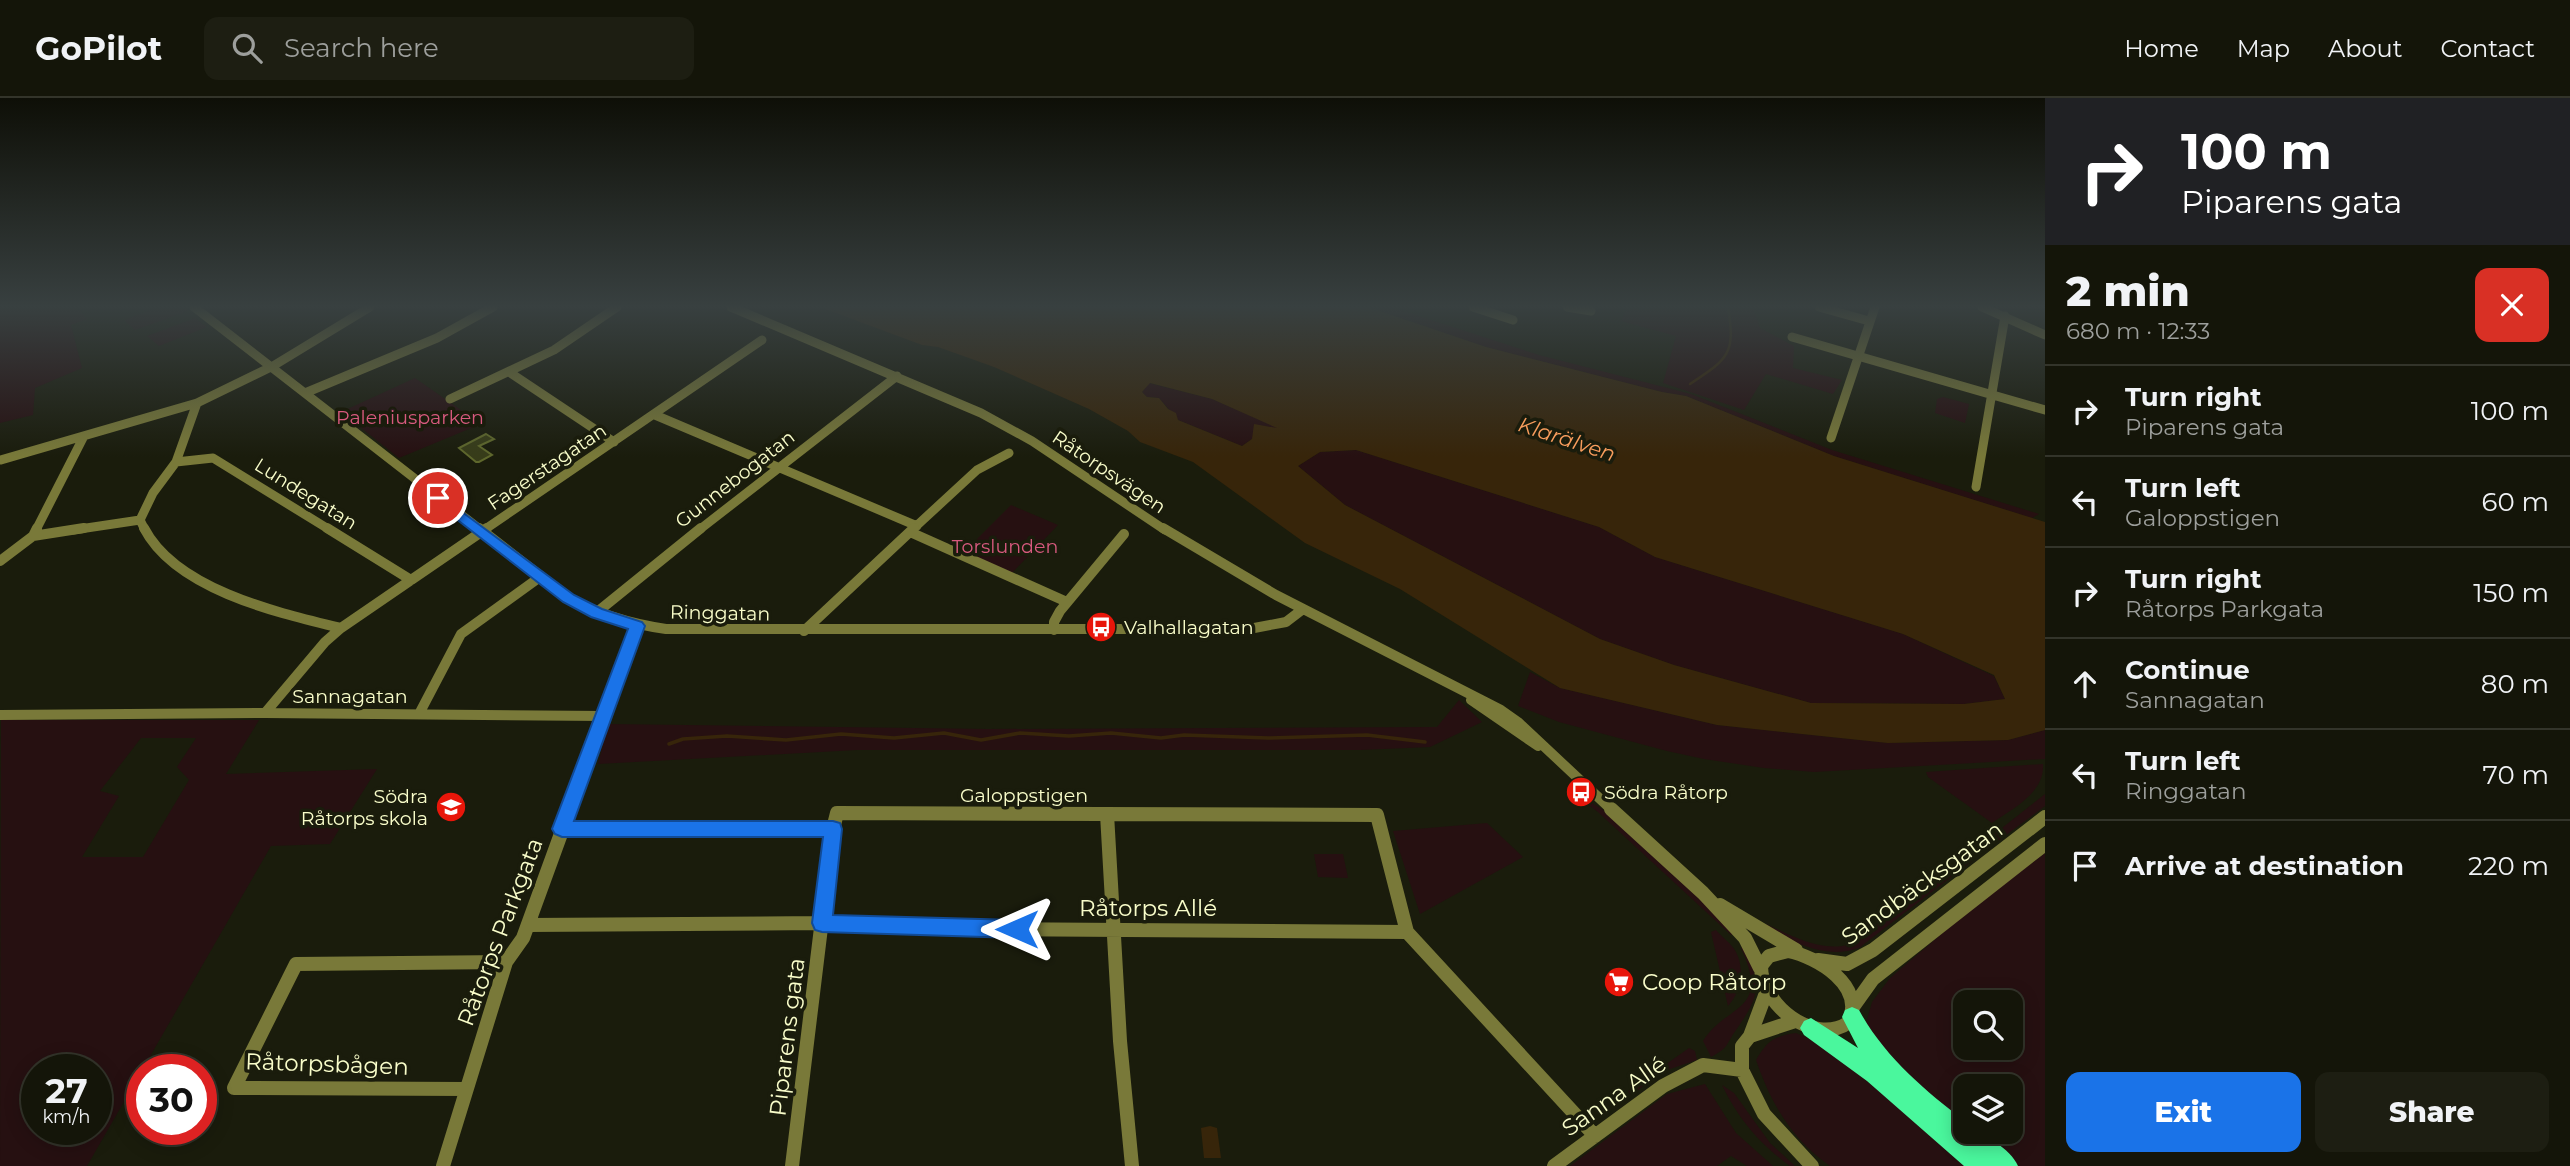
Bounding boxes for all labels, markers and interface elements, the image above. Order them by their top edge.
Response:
search box [204,17,694,80]
text: GoPilot [35,28,162,68]
icon: search [228,29,266,67]
text: Search here [284,32,439,64]
text: Home [2124,34,2199,63]
text: Map [2237,34,2290,63]
text: About [2328,34,2402,63]
text: Contact [2440,34,2535,63]
text: 100 m [2181,122,2332,181]
icon: right [2066,126,2157,217]
text: Piparens gata [2181,182,2402,221]
text: 2 min [2066,265,2190,317]
button: close [2475,268,2549,342]
text: 680 m · 12:33 [2066,317,2210,345]
text: Turn right [2125,381,2261,413]
icon: right [2066,392,2104,430]
text: 100 m [2471,395,2549,427]
park label: Paleniusparken [336,406,484,429]
water label: Klarälven [1515,412,1619,466]
text: Piparens gata [2125,413,2284,441]
street label: Fagerstagatan [483,419,611,515]
street label: Gunnebogatan [671,425,799,533]
street label: Råtorpsvägen [1048,426,1170,518]
street label: Lundegatan [250,453,362,535]
pin [408,468,468,528]
text: Turn left [2125,472,2241,504]
icon: arrive [419,479,457,517]
icon: left [2066,483,2104,521]
text: 60 m [2482,486,2549,518]
text: Galoppstigen [2125,504,2280,532]
park label: Torslunden [952,535,1058,558]
text: Turn right [2125,563,2261,595]
icon: right [2066,574,2104,612]
text: 150 m [2473,577,2549,609]
text: Råtorps Parkgata [2125,595,2324,623]
street label: Ringgatan [670,601,770,625]
bus stop icon: Valhallagatan [1084,610,1118,644]
place label: Valhallagatan [1124,616,1254,639]
text: Continue [2125,654,2250,686]
icon: ahead [2066,665,2104,703]
text: 80 m [2481,668,2549,700]
street label: Sannagatan [292,685,408,708]
text: Sannagatan [2125,686,2265,714]
text: Turn left [2125,745,2241,777]
icon: left [2066,756,2104,794]
text: 70 m [2483,759,2549,791]
bus stop icon: Södra Råtorp [1564,775,1598,809]
text: Ringgatan [2125,777,2246,805]
place label: Södra Råtorp [1604,781,1728,804]
street label: Galoppstigen [960,784,1088,807]
place label: Södra Råtorps skola [301,785,428,830]
school or university icon: Södra Råtorps skola [434,790,468,824]
street label: Sandbäcksgatan [1836,815,2008,951]
street label: Råtorps Parkgata [451,834,549,1030]
icon: arrive [2066,847,2104,885]
text: Arrive at destination [2125,850,2404,882]
text: 220 m [2468,850,2549,882]
position arrow [980,892,1054,966]
street label: Råtorps Allé [1079,894,1217,922]
street label: Piparens gata [763,956,811,1118]
supermarket icon: Coop Råtorp [1602,965,1636,999]
place label: Coop Råtorp [1642,968,1786,996]
map controls [1953,990,2023,1144]
button: search [1953,990,2023,1060]
street label: Råtorpsbågen [245,1047,409,1081]
street label: Sanna Allé [1556,1050,1672,1142]
speed limit sign: 30 [126,1054,217,1145]
text: 27 [45,1069,88,1112]
button: Exit [2066,1072,2301,1152]
button: Share [2315,1072,2549,1152]
button: layers [1953,1074,2023,1144]
text: km/h [42,1106,91,1128]

